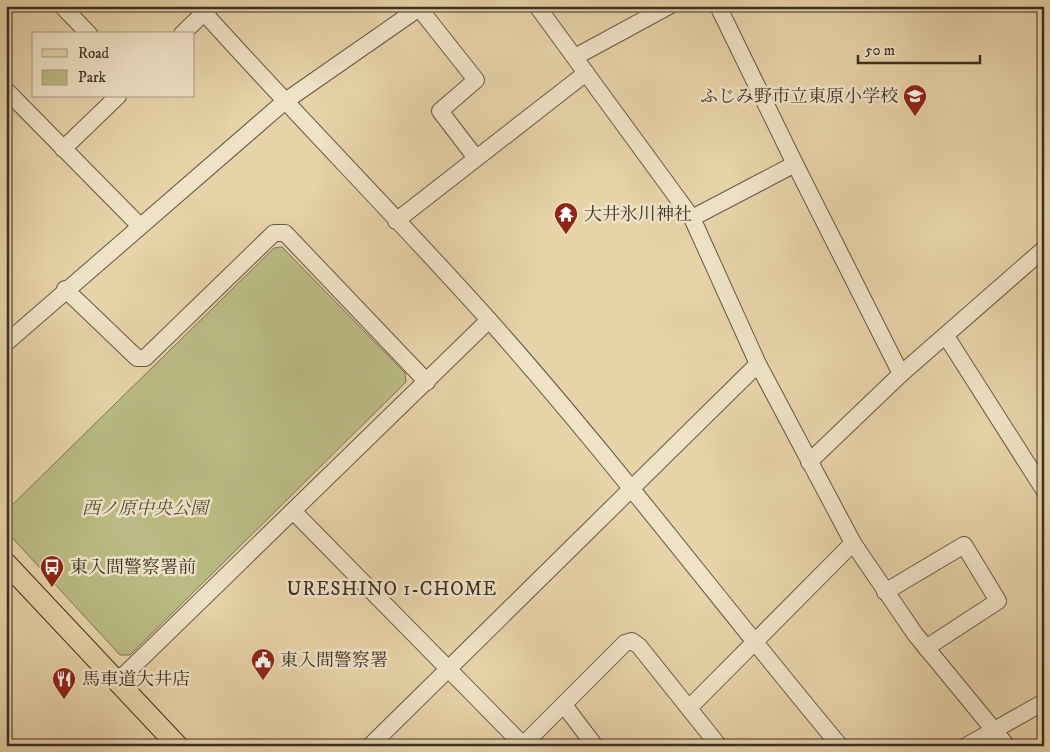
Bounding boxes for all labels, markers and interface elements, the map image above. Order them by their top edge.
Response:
legend [32,32,195,98]
scale bar [858,32,980,64]
text: 50 m [865,41,895,60]
text: Road [78,44,110,63]
text: Park [78,68,107,87]
school or university icon: ふじみ野市立東原小学校 [902,83,928,117]
place label: ふじみ野市立東原小学校 [700,86,898,108]
temple icon: 大井氷川神社 [553,201,579,235]
place label: 大井氷川神社 [584,204,692,226]
park label: 西ノ原中央公園 [82,498,211,520]
bus stop icon: 東入間警察署前 [39,554,65,588]
place label: 東入間警察署前 [70,557,196,579]
district label: URESHINO 1-CHOME [287,578,497,601]
public building icon: 東入間警察署 [250,647,276,681]
place label: 東入間警察署 [280,650,388,672]
restaurant icon: 馬車道大井店 [51,666,77,700]
place label: 馬車道大井店 [82,669,190,691]

